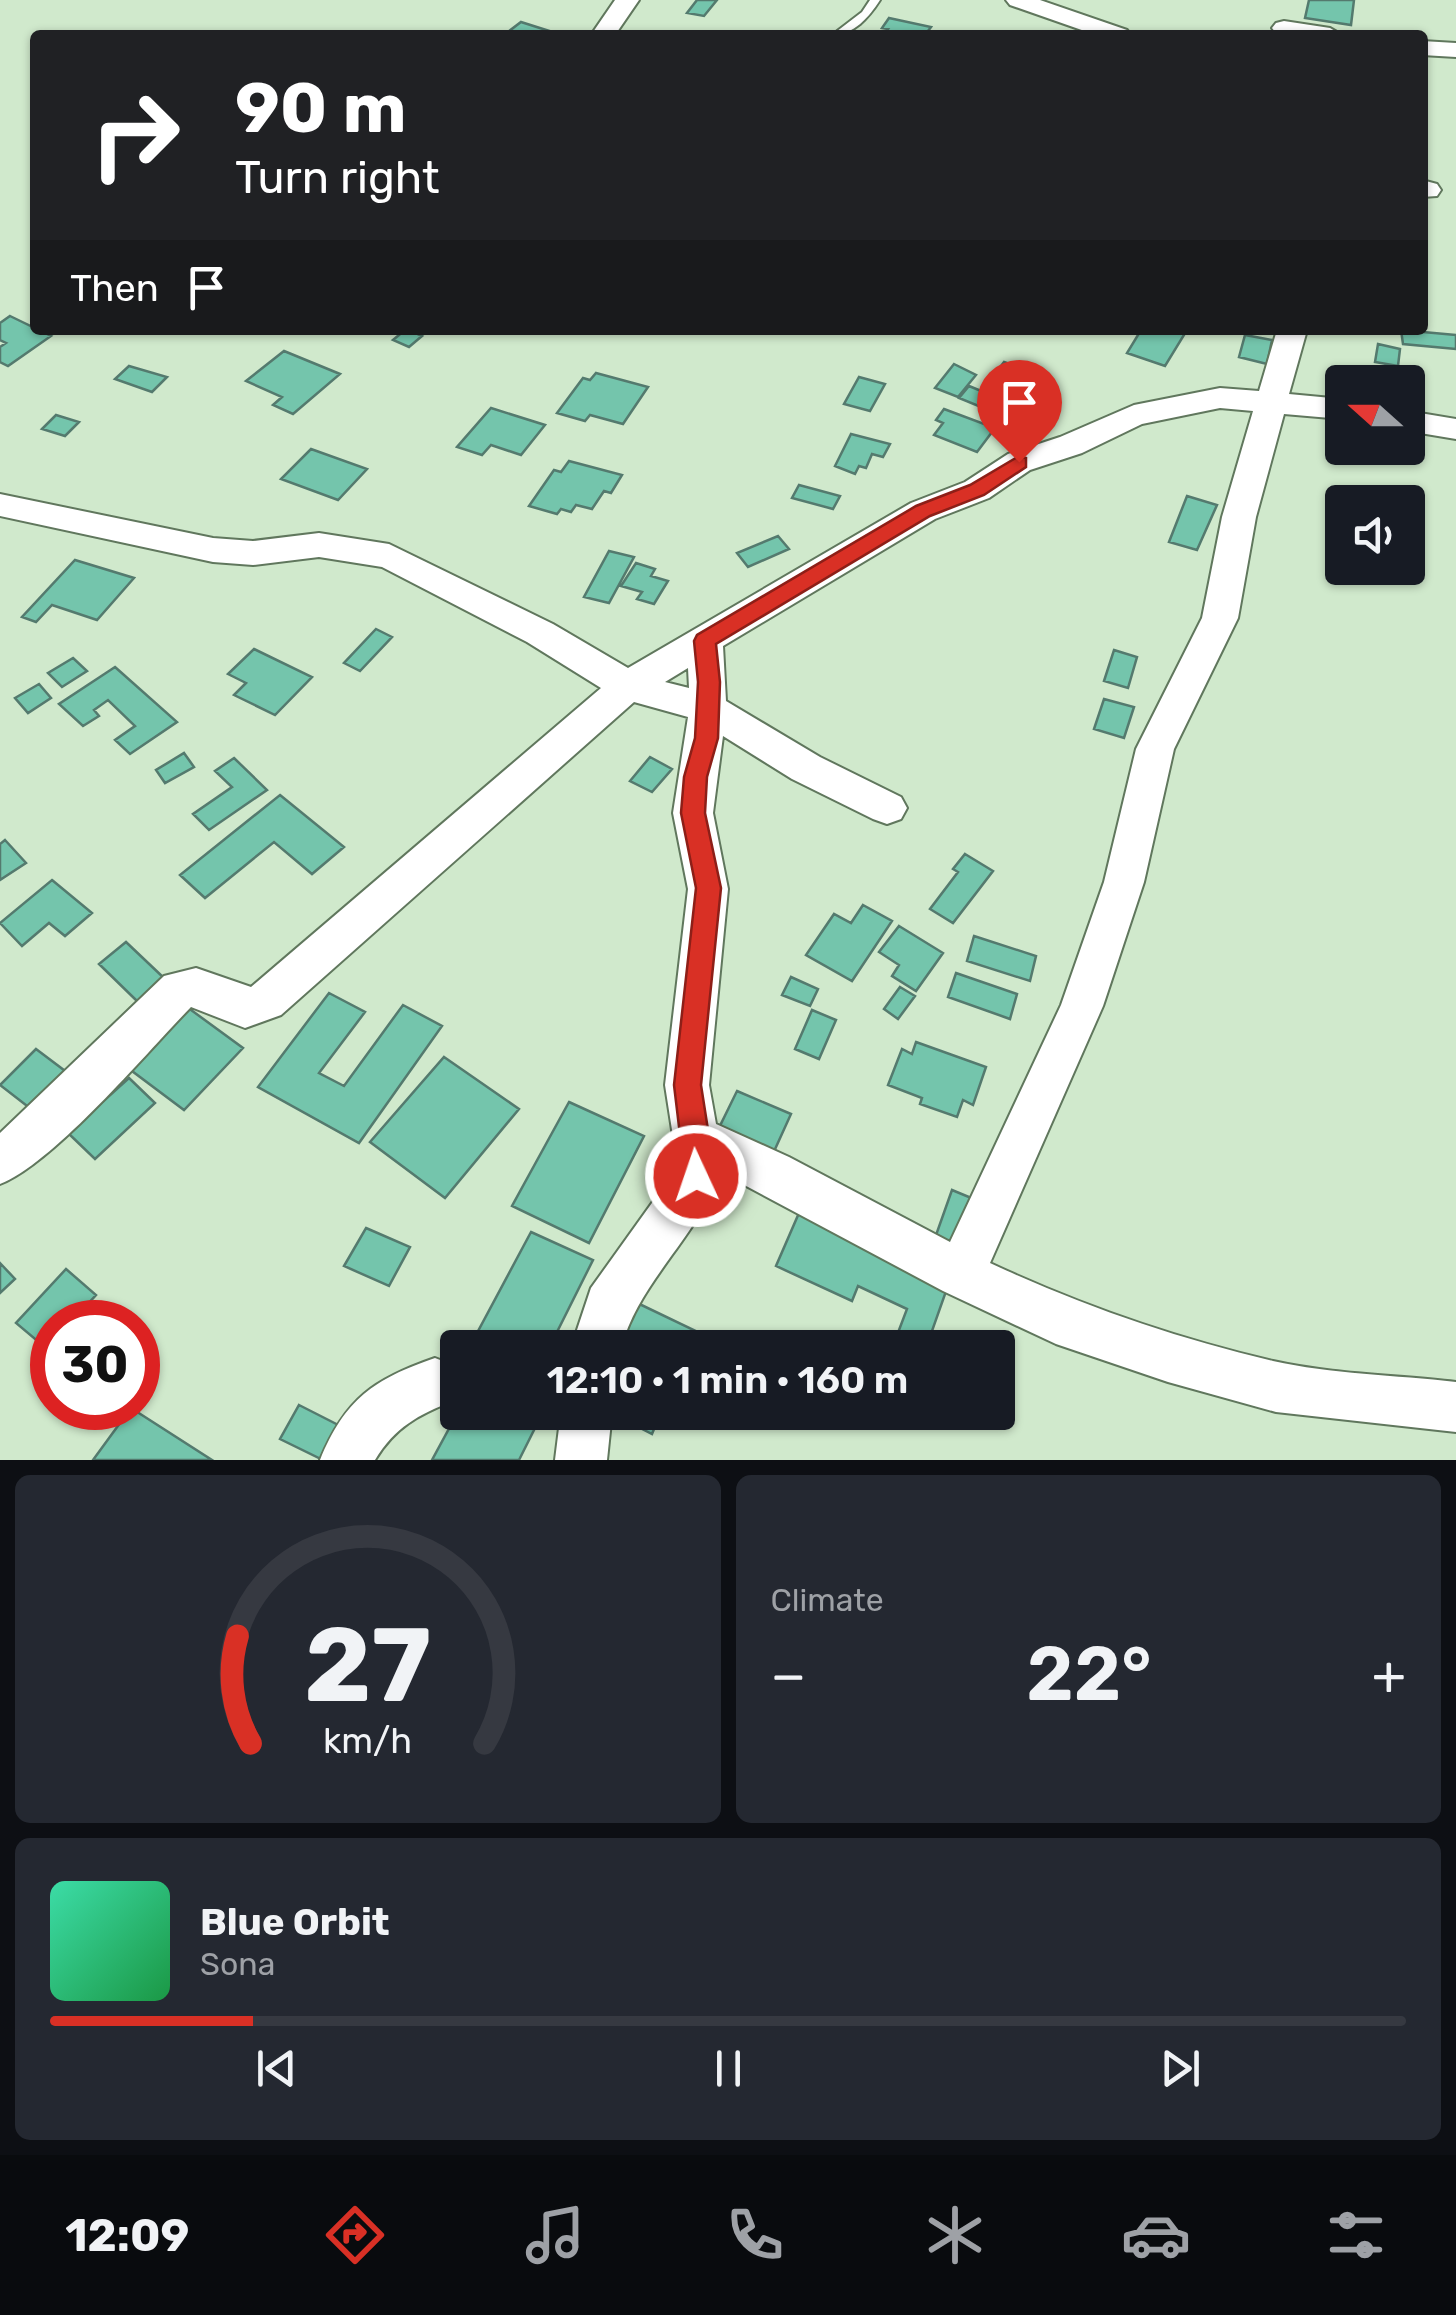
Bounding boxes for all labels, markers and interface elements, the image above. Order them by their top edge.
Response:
text: 90 m [235,67,407,150]
icon: right [70,70,200,200]
text: Turn right [235,151,439,204]
icon: arrive [179,260,234,315]
text: Then [70,265,159,311]
pin [977,360,1062,463]
north arrow [1325,365,1425,465]
map controls [1325,365,1425,585]
icon: arrive [992,375,1047,430]
button: sound [1325,485,1425,585]
position arrow [644,1124,748,1228]
speed limit sign: 30 [30,1300,160,1430]
text: 12:10 · 1 min · 160 m [547,1357,908,1403]
text: Climate [771,1581,884,1619]
text: 27 [304,1604,431,1727]
text: 22° [1026,1630,1152,1719]
text: − [771,1643,806,1708]
text: + [1372,1643,1406,1708]
text: km/h [323,1720,412,1762]
text: Blue Orbit [200,1899,390,1945]
text: Sona [200,1945,275,1983]
icon: previous [249,2041,304,2096]
icon: pause [701,2041,756,2096]
icon: next [1153,2041,1208,2096]
icon: directions [320,2200,390,2270]
icon: music [520,2200,590,2270]
icon: phone [720,2200,790,2270]
icon: climate [920,2200,990,2270]
icon: car [1121,2200,1191,2270]
icon: filters [1321,2200,1391,2270]
text: 12:09 [65,2209,189,2262]

